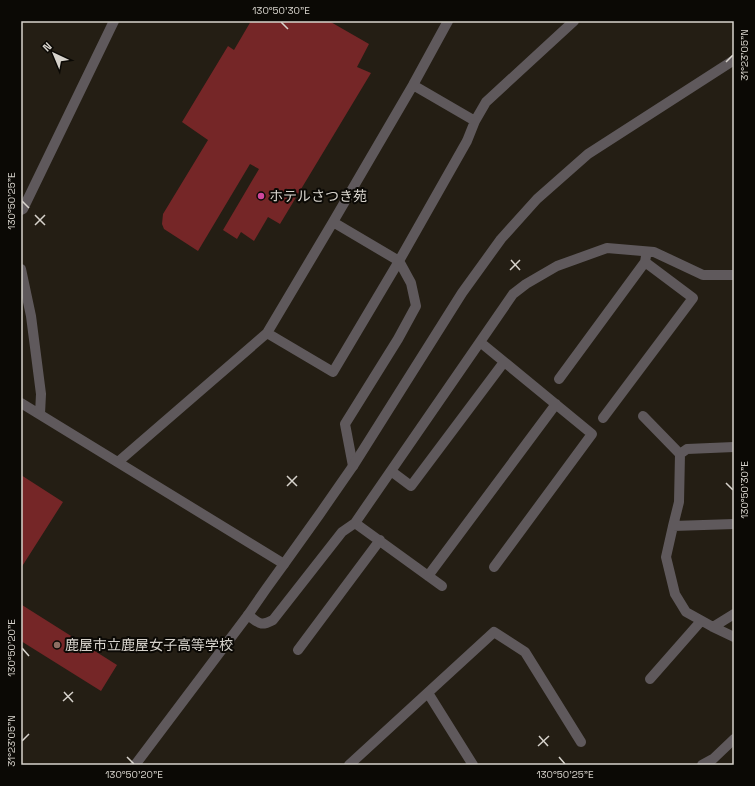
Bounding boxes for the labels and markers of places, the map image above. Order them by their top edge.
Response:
place label: ホテルさつき苑 [269,187,367,205]
marker: ホテルさつき苑 [256,191,266,201]
place label: 鹿屋市立鹿屋女子高等学校 [65,636,233,654]
marker: 鹿屋市立鹿屋女子高等学校 [52,640,62,650]

